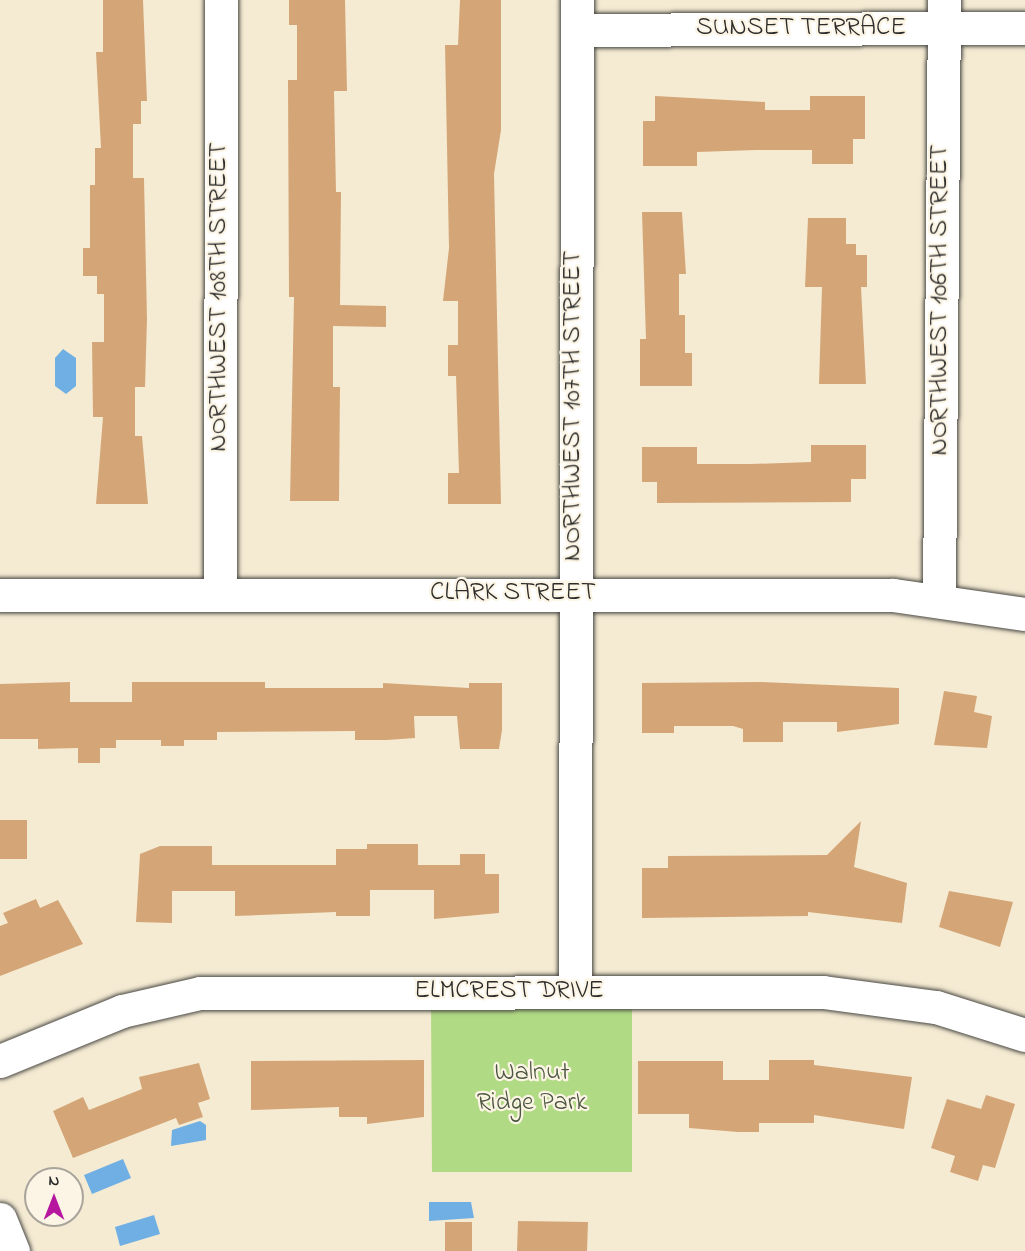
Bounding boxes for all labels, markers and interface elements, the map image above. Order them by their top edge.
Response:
street label: SUNSET TERRACE [696,13,906,45]
street label: NORTHWEST 108TH STREET [204,142,236,452]
street label: NORTHWEST 106TH STREET [925,144,957,456]
street label: NORTHWEST 107TH STREET [558,251,590,561]
street label: CLARK STREET [430,578,596,610]
street label: ELMCREST DRIVE [414,976,604,1008]
park label: Walnut Ridge Park [477,1058,587,1120]
north arrow [24,1167,84,1227]
text: N [49,1169,59,1193]

